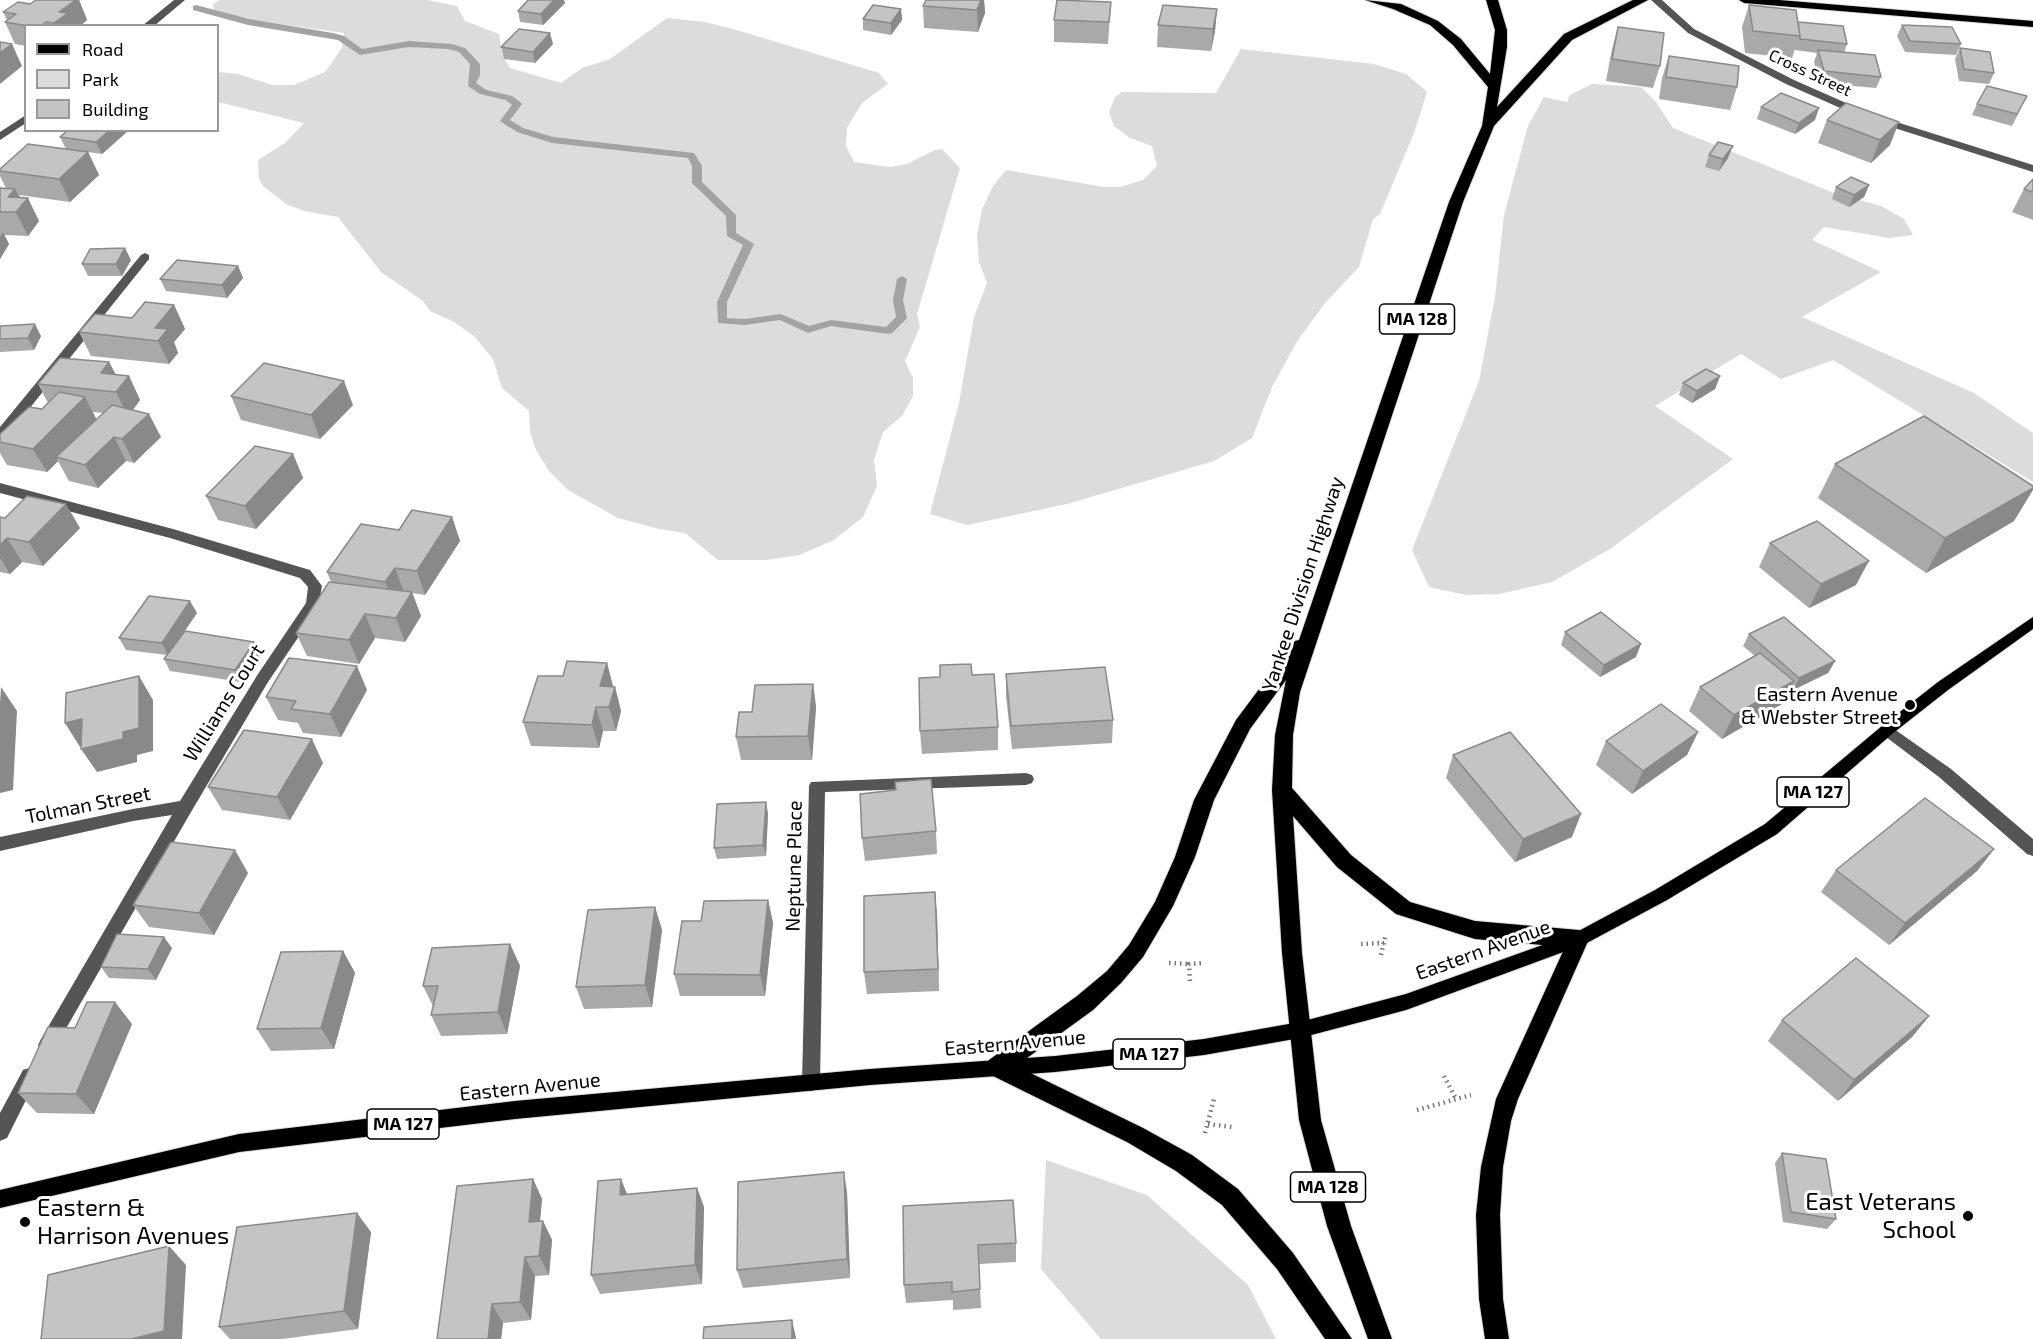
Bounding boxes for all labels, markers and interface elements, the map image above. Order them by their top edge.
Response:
legend [24,24,219,132]
text: Road [82,38,123,60]
street label: Cross Street [1766,46,1854,100]
text: Park [82,68,119,90]
text: Building [82,98,149,120]
road number: MA 128 [1380,304,1454,334]
street label: Yankee Division Highway [1257,474,1349,694]
street label: Williams Court [178,640,270,766]
place label: Eastern Avenue & Webster Street [1741,682,1898,729]
marker: Eastern Avenue & Webster Street [1903,698,1917,712]
road number: MA 127 [1777,777,1849,807]
street label: Tolman Street [23,781,153,829]
street label: Neptune Place [781,800,807,932]
street label: Eastern Avenue [1412,914,1554,986]
street label: Eastern Avenue [943,1025,1087,1061]
road number: MA 127 [1113,1039,1185,1069]
street label: Eastern Avenue [458,1068,602,1106]
road number: MA 127 [367,1109,439,1139]
road number: MA 128 [1290,1172,1366,1202]
place label: East Veterans School [1805,1188,1956,1244]
place label: Eastern & Harrison Avenues [37,1194,229,1250]
marker: East Veterans School [1961,1209,1975,1223]
marker: Eastern & Harrison Avenues [18,1215,32,1229]

